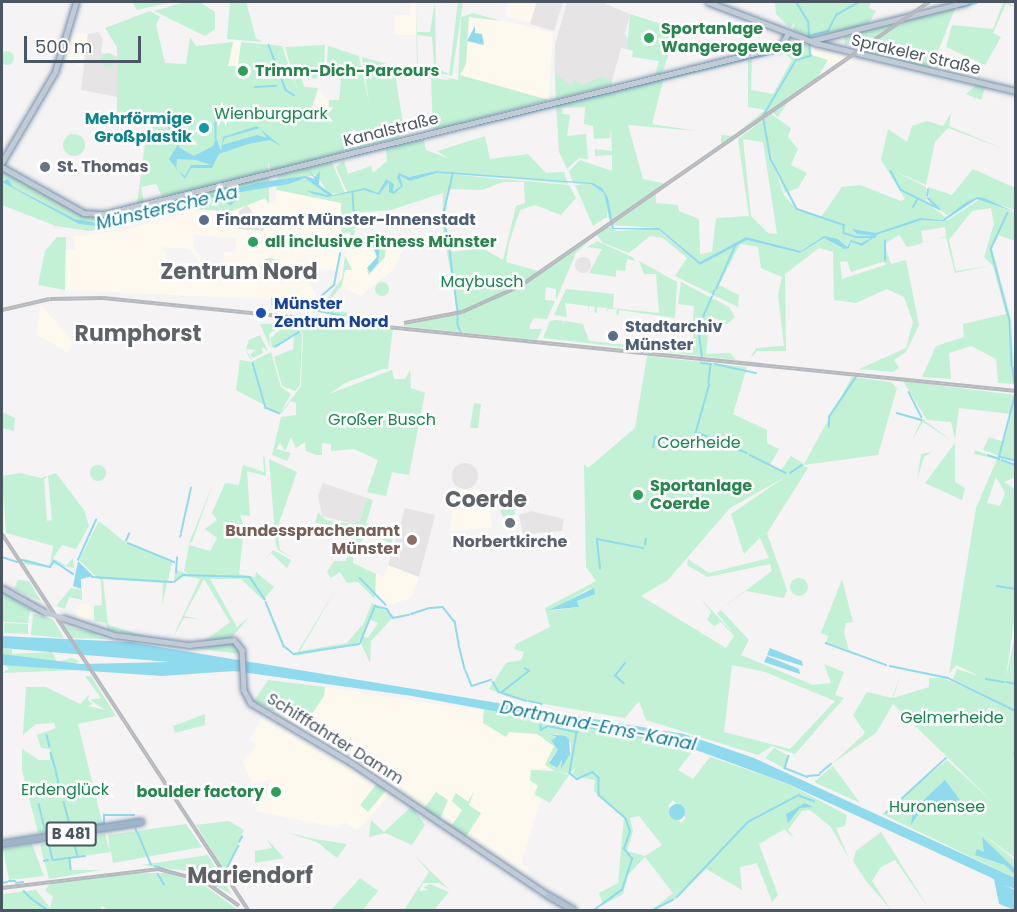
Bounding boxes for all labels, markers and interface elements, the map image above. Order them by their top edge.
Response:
place label: Sportanlage Wangerogeweeg [661,19,802,57]
scale bar [27,24,144,62]
marker: Sportanlage Wangerogeweeg [642,31,656,45]
street label: Sprakeler Straße [850,31,982,79]
text: 500 m [35,34,92,59]
place label: Trimm-Dich-Parcours [255,61,439,81]
marker: Trimm-Dich-Parcours [236,64,250,78]
park label: Wienburgpark [214,104,328,124]
place label: Mehrförmige Großplastik [85,109,192,147]
street label: Kanalstraße [342,109,440,151]
marker: Mehrförmige Großplastik [197,121,211,135]
place label: St. Thomas [57,157,148,177]
marker: St. Thomas [38,160,52,174]
water label: Münstersche Aa [94,181,240,235]
place label: Finanzamt Münster-Innenstadt [216,210,476,230]
marker: Finanzamt Münster-Innenstadt [197,213,211,227]
place label: all inclusive Fitness Münster [265,232,497,252]
marker: all inclusive Fitness Münster [246,235,260,249]
district label: Zentrum Nord [160,259,318,285]
park label: Maybusch [441,272,523,292]
place label: Münster Zentrum Nord [274,294,389,332]
marker: Münster Zentrum Nord [252,304,270,322]
place label: Stadtarchiv Münster [625,317,722,355]
district label: Rumphorst [75,321,201,347]
marker: Stadtarchiv Münster [606,329,620,343]
park label: Großer Busch [328,410,436,430]
park label: Coerheide [657,433,741,453]
place label: Sportanlage Coerde [650,476,752,514]
district label: Coerde [445,487,527,513]
marker: Sportanlage Coerde [631,488,645,502]
marker: Norbertkirche [503,516,517,530]
place label: Bundessprachenamt Münster [225,521,400,559]
place label: Norbertkirche [453,532,567,552]
marker: Bundessprachenamt Münster [405,533,419,547]
street label: Schifffahrter Damm [263,689,407,789]
water label: Dortmund-Ems-Kanal [498,696,698,756]
park label: Gelmerheide [900,708,1004,728]
park label: Erdenglück [21,780,109,800]
place label: boulder factory [137,782,264,802]
marker: boulder factory [269,785,283,799]
park label: Huronensee [889,797,985,817]
road number: B 481 [46,822,97,846]
district label: Mariendorf [187,863,313,889]

